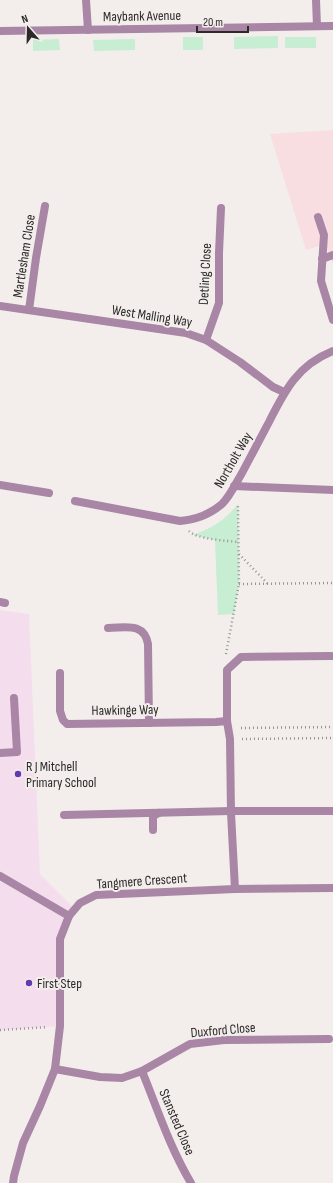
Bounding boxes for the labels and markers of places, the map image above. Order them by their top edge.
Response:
place label: R J Mitchell Primary School [26,758,96,791]
marker: R J Mitchell Primary School [13,769,23,779]
place label: First Step [37,975,82,992]
marker: First Step [24,978,34,988]

